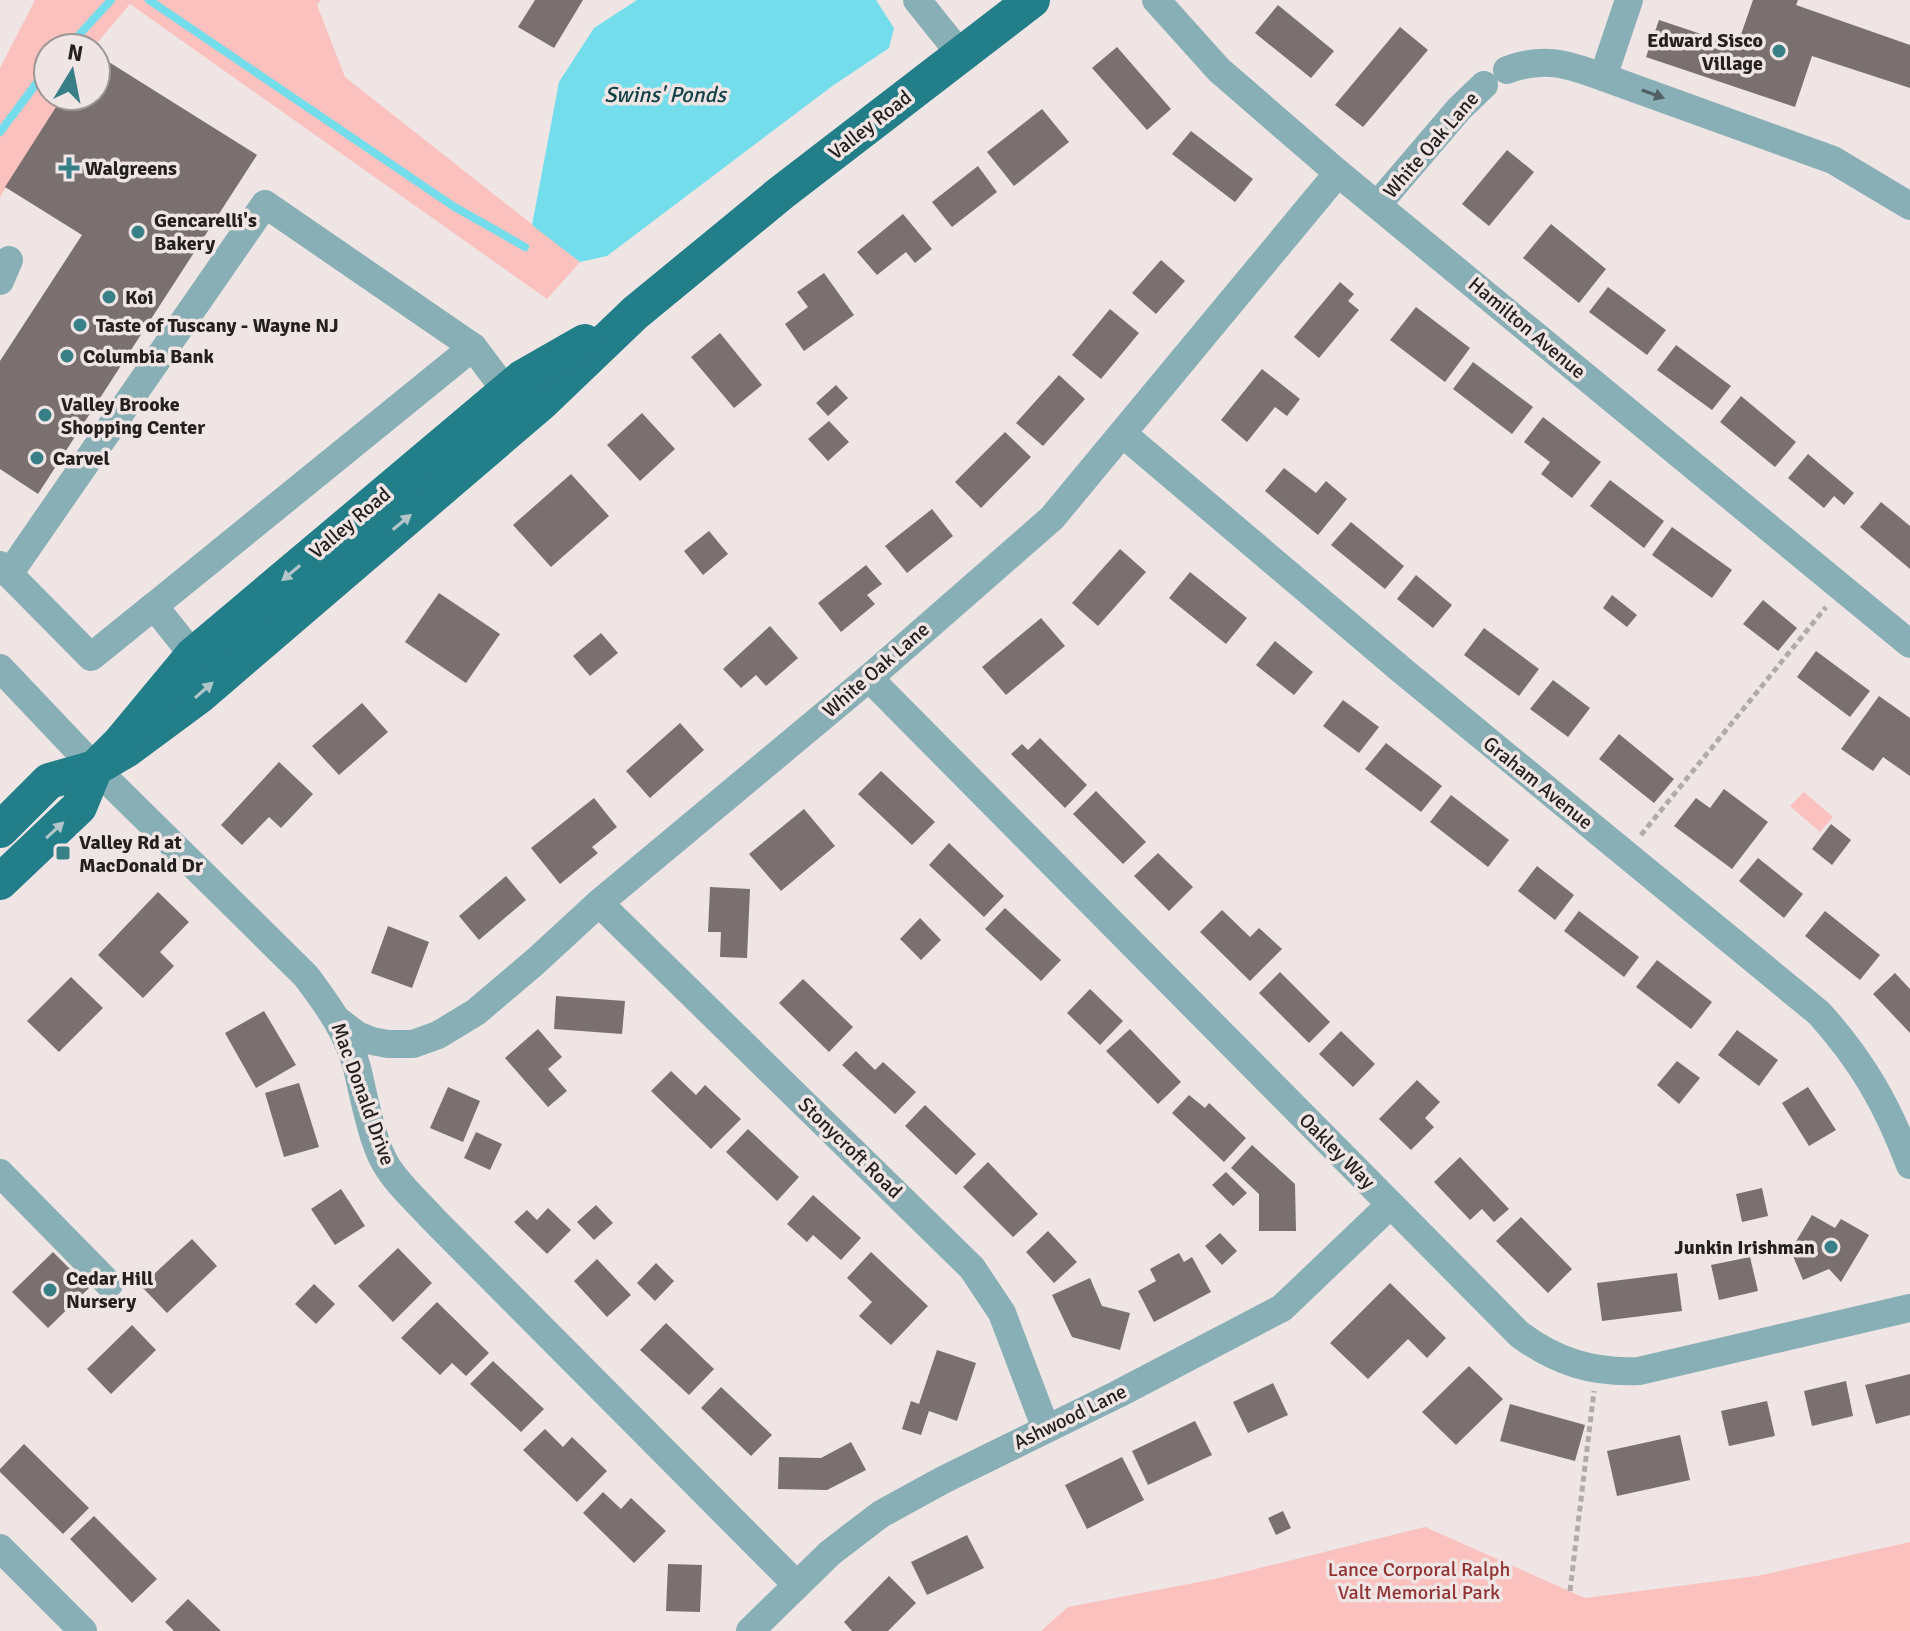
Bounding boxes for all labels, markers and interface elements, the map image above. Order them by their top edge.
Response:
place label: Edward Sisco Village [1647,28,1763,76]
north arrow [32,32,112,112]
text: N [66,38,85,67]
marker: Edward Sisco Village [1770,42,1788,60]
water label: Swins' Ponds [604,81,728,108]
street label: Valley Road [824,85,916,165]
street label: White Oak Lane [1378,87,1484,203]
one-way arrow [1641,89,1665,101]
place label: Walgreens [85,156,177,181]
marker: Walgreens [60,159,78,177]
place label: Gencarelli's Bakery [154,208,257,256]
marker: Gencarelli's Bakery [129,223,147,241]
street label: Hamilton Avenue [1463,272,1591,384]
place label: Koi [125,285,154,310]
marker: Koi [100,288,118,306]
place label: Taste of Tuscany - Wayne NJ [96,313,339,338]
marker: Taste of Tuscany - Wayne NJ [71,316,89,334]
place label: Columbia Bank [83,344,214,369]
marker: Columbia Bank [58,347,76,365]
place label: Valley Brooke Shopping Center [61,392,205,440]
marker: Valley Brooke Shopping Center [36,406,54,424]
place label: Carvel [53,446,110,471]
marker: Carvel [28,449,46,467]
street label: Valley Road [304,482,396,564]
one-way arrow [392,514,412,531]
one-way arrow [281,564,301,581]
street label: White Oak Lane [818,617,934,723]
one-way arrow [194,682,214,700]
street label: Graham Avenue [1478,731,1598,835]
one-way arrow [45,821,64,840]
place label: Valley Rd at MacDonald Dr [79,830,203,878]
marker: Valley Rd at MacDonald Dr [54,844,72,862]
street label: Mac Donald Drive [326,1019,400,1169]
street label: Stonycroft Road [793,1092,907,1204]
street label: Oakley Way [1294,1108,1381,1195]
place label: Junkin Irishman [1674,1235,1815,1260]
marker: Junkin Irishman [1822,1238,1840,1256]
place label: Cedar Hill Nursery [66,1266,153,1314]
marker: Cedar Hill Nursery [41,1281,59,1299]
street label: Ashwood Lane [1009,1379,1131,1455]
park label: Lance Corporal Ralph Valt Memorial Park [1328,1557,1510,1605]

